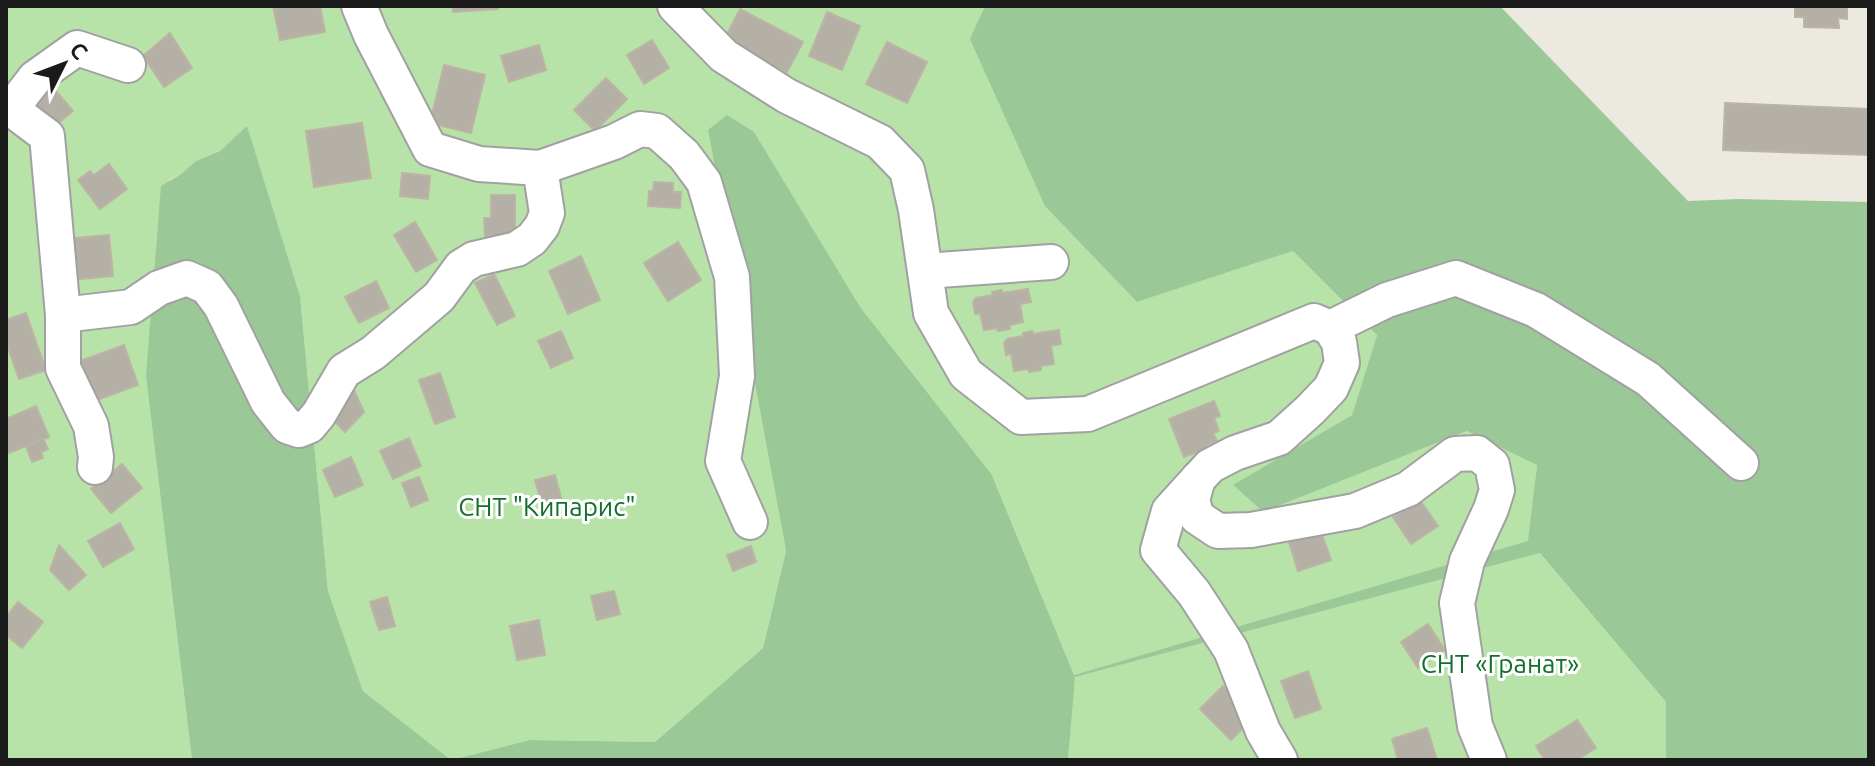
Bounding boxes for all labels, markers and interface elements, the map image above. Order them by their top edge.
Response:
north arrow [24,24,104,104]
text: С [65,37,93,64]
park label: СНТ "Кипарис" [458,492,636,521]
park label: СНТ «Гранат» [1421,649,1579,678]

